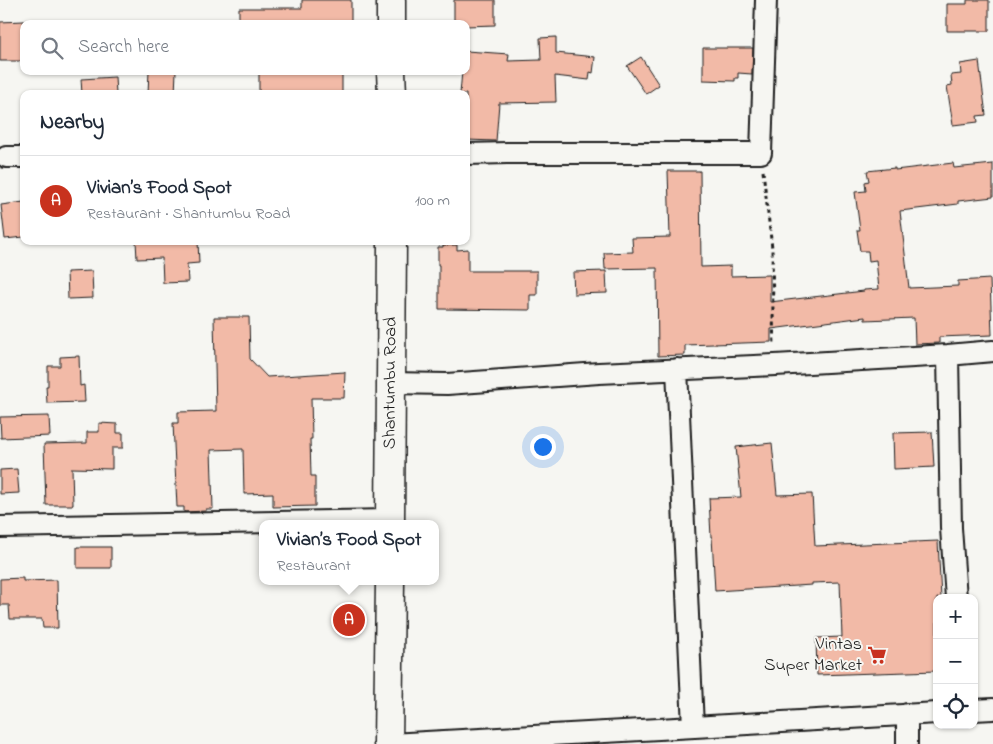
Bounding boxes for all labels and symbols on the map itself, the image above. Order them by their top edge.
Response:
street label: Shantumbu Road [378,317,404,449]
your location [530,434,556,460]
pin: A [333,601,365,639]
place label: Vintas Super Market [764,632,862,679]
supermarket icon: Vintas Super Market [866,644,888,666]

